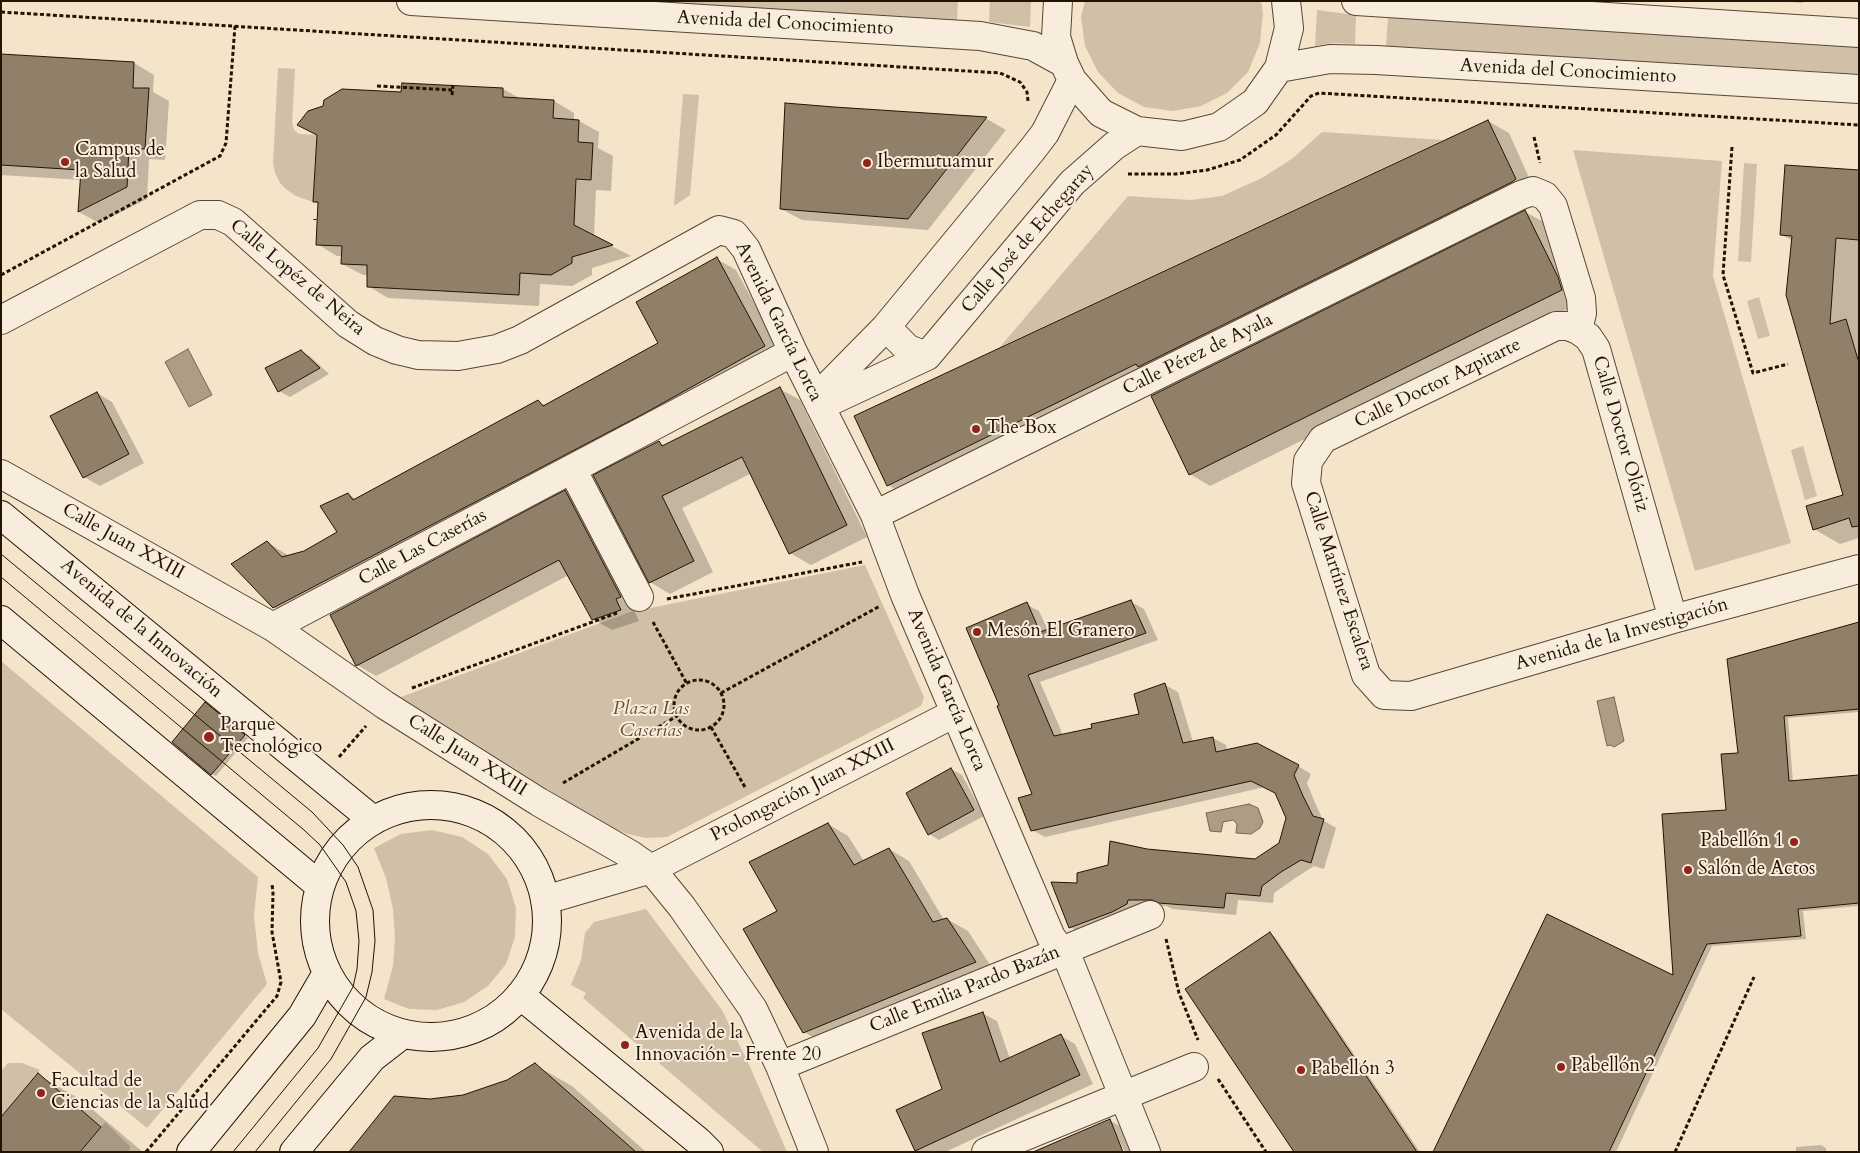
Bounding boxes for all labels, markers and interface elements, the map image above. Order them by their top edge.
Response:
street label: Avenida del Conocimiento [676,7,894,41]
street label: Avenida del Conocimiento [1459,55,1677,89]
place label: Campus de la Salud [75,140,165,184]
place label: Ibermutuamur [877,152,994,174]
marker: Campus de la Salud [59,156,71,168]
marker: Ibermutuamur [861,157,873,169]
street label: Calle José de Echegaray [957,160,1099,318]
street label: Calle Lopéz de Neira [225,215,369,341]
street label: Avenida García Lorca [730,239,826,405]
street label: Calle Pérez de Ayala [1119,309,1277,401]
street label: Calle Doctor Azpitarte [1351,334,1525,434]
street label: Calle Doctor Olóriz [1587,353,1653,515]
place label: The Box [986,418,1057,440]
marker: The Box [970,423,982,435]
street label: Calle Martínez Escalera [1298,489,1378,673]
street label: Calle Juan XXIII [58,499,188,585]
street label: Calle Las Caserías [355,505,491,591]
street label: Avenida de la Innovación [55,555,227,703]
street label: Avenida de la Investigación [1513,594,1731,676]
street label: Avenida García Lorca [901,605,991,775]
place label: Mesón El Granero [987,621,1135,643]
marker: Mesón El Granero [971,626,983,638]
park label: Plaza Las Caserías [613,699,689,743]
street label: Calle Juan XXIII [403,710,531,802]
place label: Parque Tecnológico [220,715,322,759]
marker: Parque Tecnológico [202,730,216,744]
street label: Prolongación Juan XXIII [707,735,899,847]
place label: Pabellón 1 [1700,831,1784,853]
marker: Pabellón 1 [1788,836,1800,848]
place label: Salón de Actos [1698,859,1815,881]
marker: Salón de Actos [1682,864,1694,876]
street label: Calle Emilia Pardo Bazán [867,941,1063,1039]
place label: Avenida de la Innovación - Frente 20 [635,1023,821,1067]
marker: Avenida de la Innovación - Frente 20 [619,1039,631,1051]
place label: Pabellón 2 [1571,1056,1655,1078]
place label: Pabellón 3 [1311,1059,1395,1081]
marker: Pabellón 2 [1555,1061,1567,1073]
marker: Pabellón 3 [1295,1064,1307,1076]
place label: Facultad de Ciencias de la Salud [51,1071,209,1115]
marker: Facultad de Ciencias de la Salud [35,1087,47,1099]

